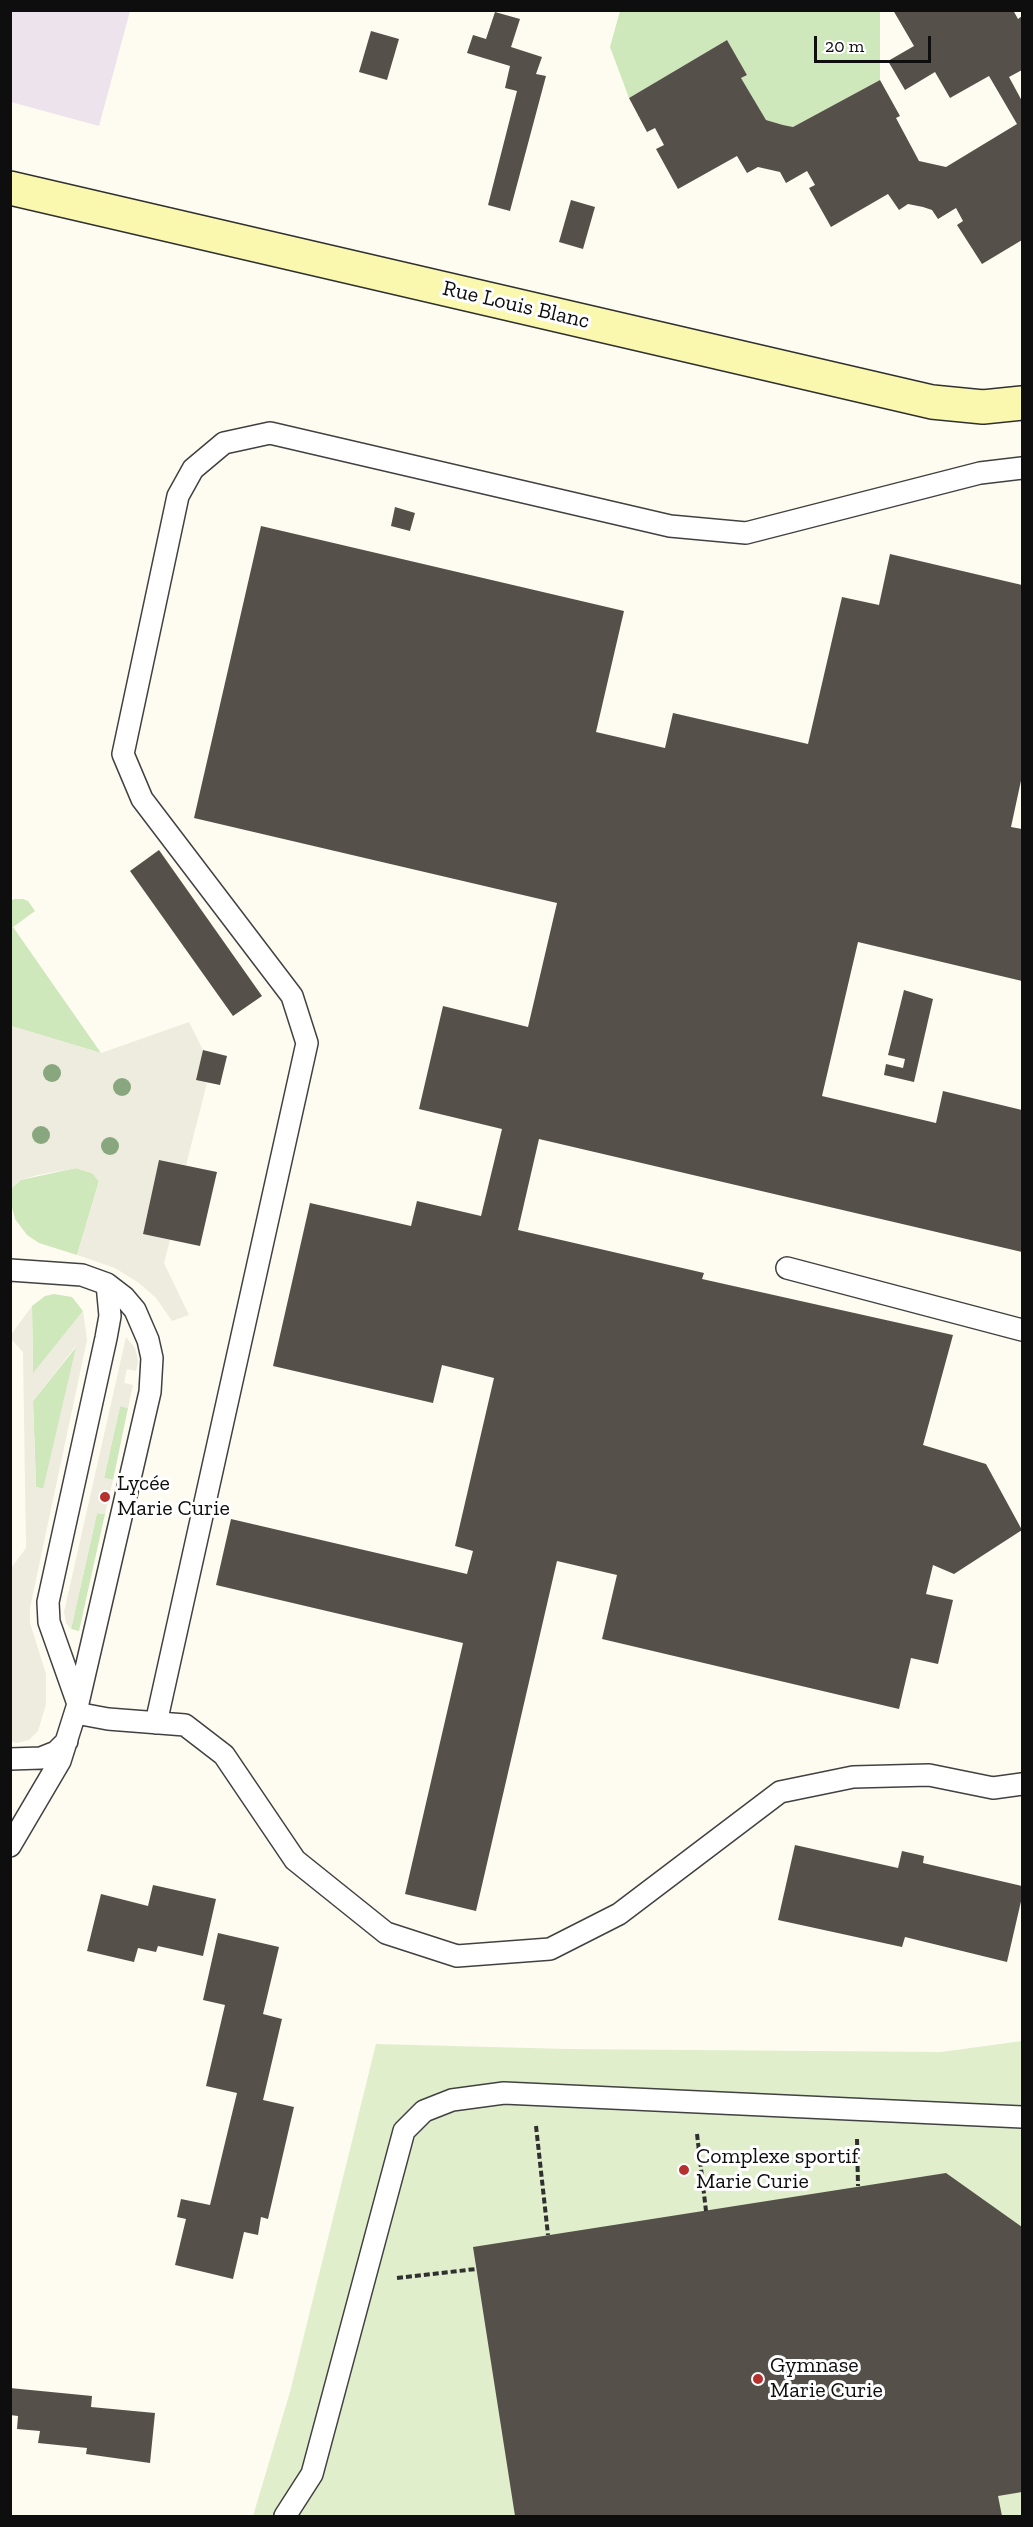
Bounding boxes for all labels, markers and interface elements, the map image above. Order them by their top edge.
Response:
scale bar [817,24,934,62]
text: 20 m [825,35,864,57]
street label: Rue Louis Blanc [440,275,592,335]
place label: Lycée Marie Curie [117,1471,230,1522]
marker: Lycée Marie Curie [98,1490,112,1504]
place label: Complexe sportif Marie Curie [696,2144,858,2196]
marker: Complexe sportif Marie Curie [677,2163,691,2177]
place label: Gymnase Marie Curie [770,2353,883,2404]
marker: Gymnase Marie Curie [751,2372,765,2386]

